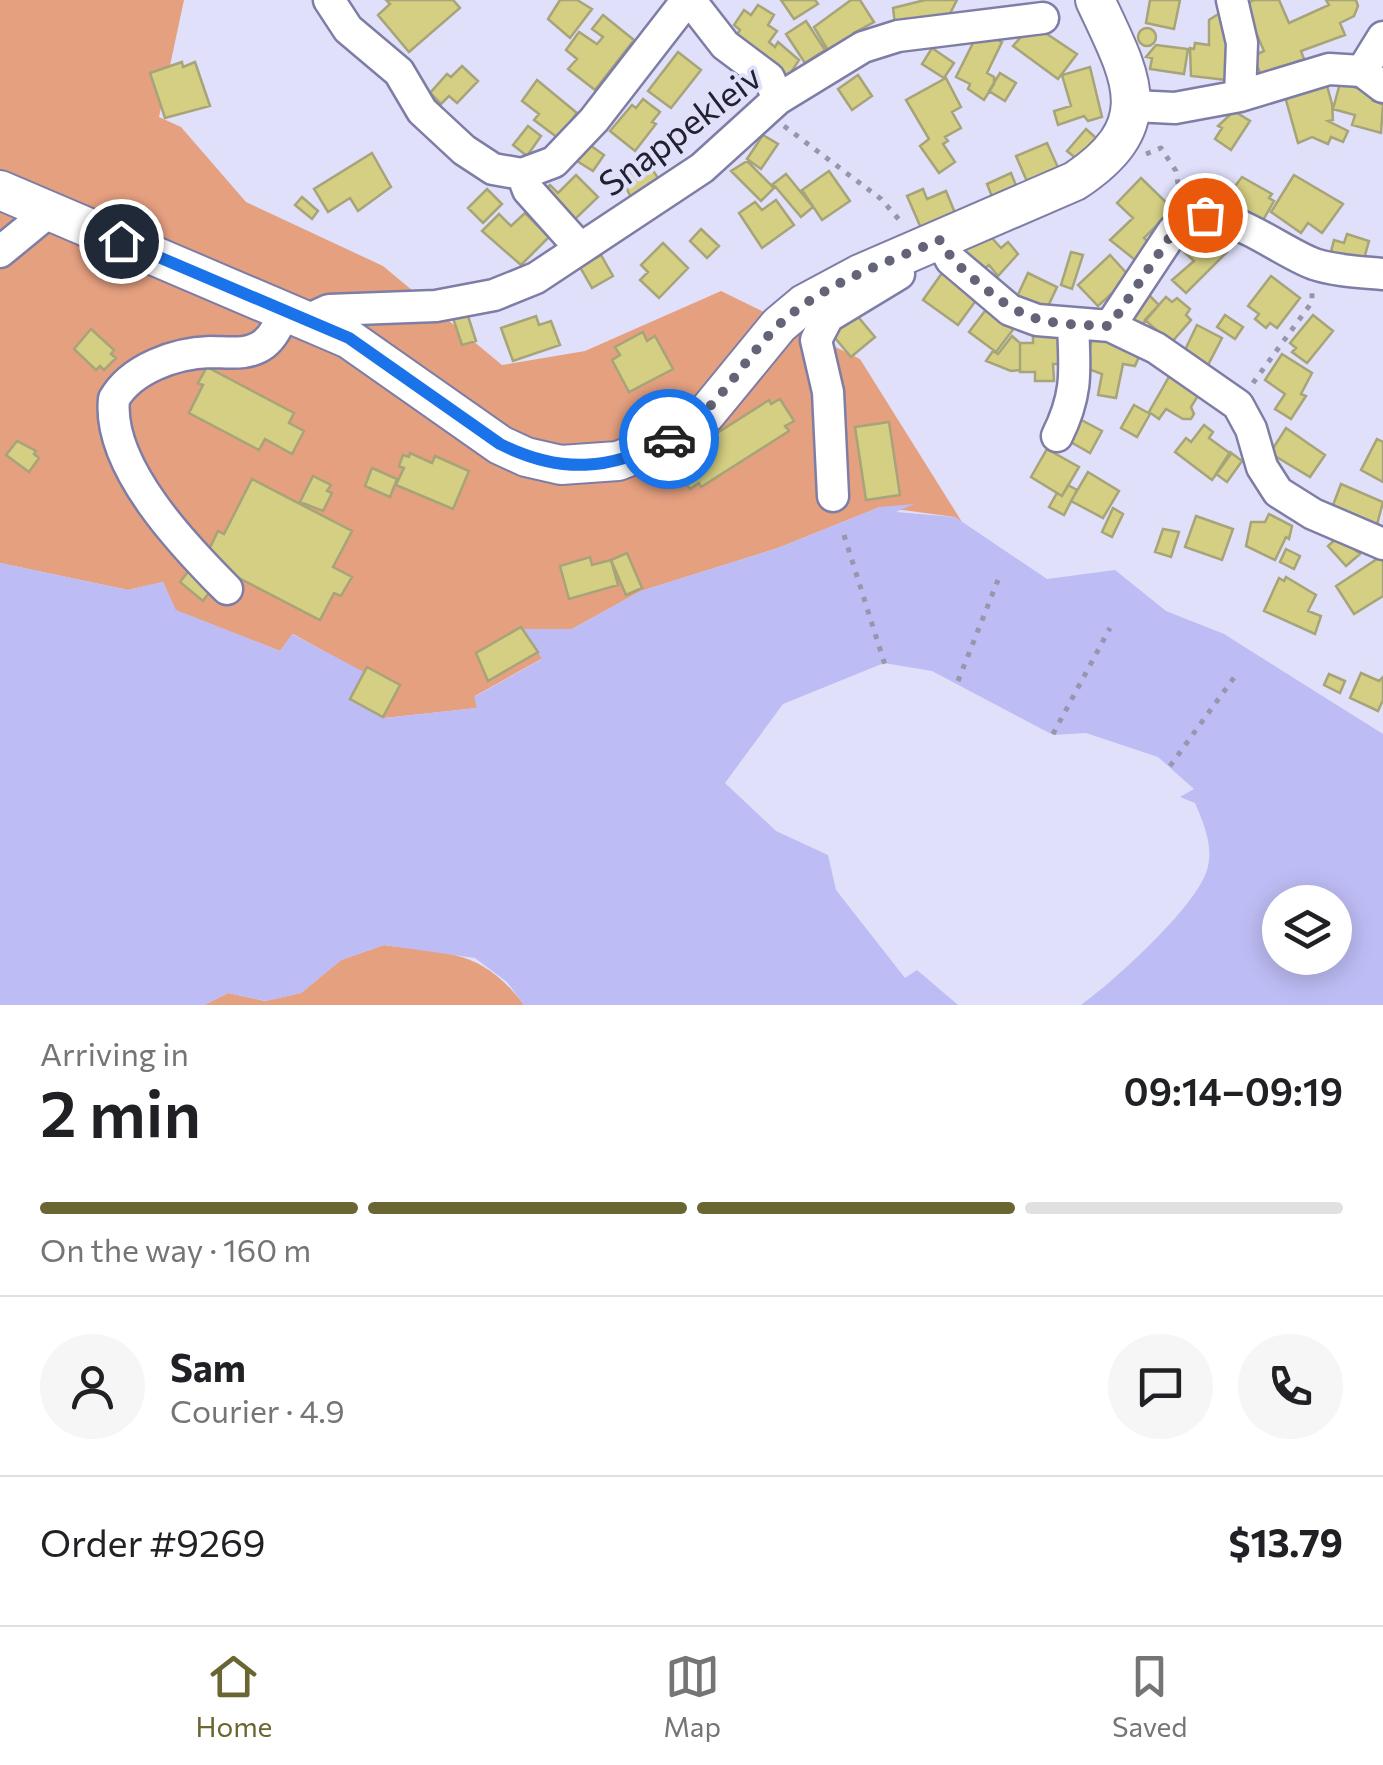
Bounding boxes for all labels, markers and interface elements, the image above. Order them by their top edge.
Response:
street label: Snappekleiv [589,54,769,204]
pin [1163,173,1248,258]
icon: bag [1178,188,1233,243]
pin [79,199,164,284]
icon: home [94,214,149,269]
courier [619,389,719,489]
icon: car [642,412,697,467]
map controls [1262,885,1352,975]
button: layers [1262,885,1352,975]
text: Arriving in [40,1033,189,1073]
text: 09:14–09:19 [1124,1067,1343,1114]
text: 2 min [40,1071,201,1150]
text: On the way · 160 m [40,1229,311,1269]
button: person [40,1334,145,1439]
button: chat [1108,1334,1213,1439]
button: phone [1238,1334,1343,1439]
text: Sam [170,1343,246,1390]
text: Courier · 4.9 [170,1390,345,1430]
text: Order #9269 [40,1518,266,1565]
text: $13.79 [1229,1518,1343,1565]
tab: Home [195,1649,272,1743]
tab: Map [663,1649,721,1743]
tab: Saved [1112,1649,1188,1743]

